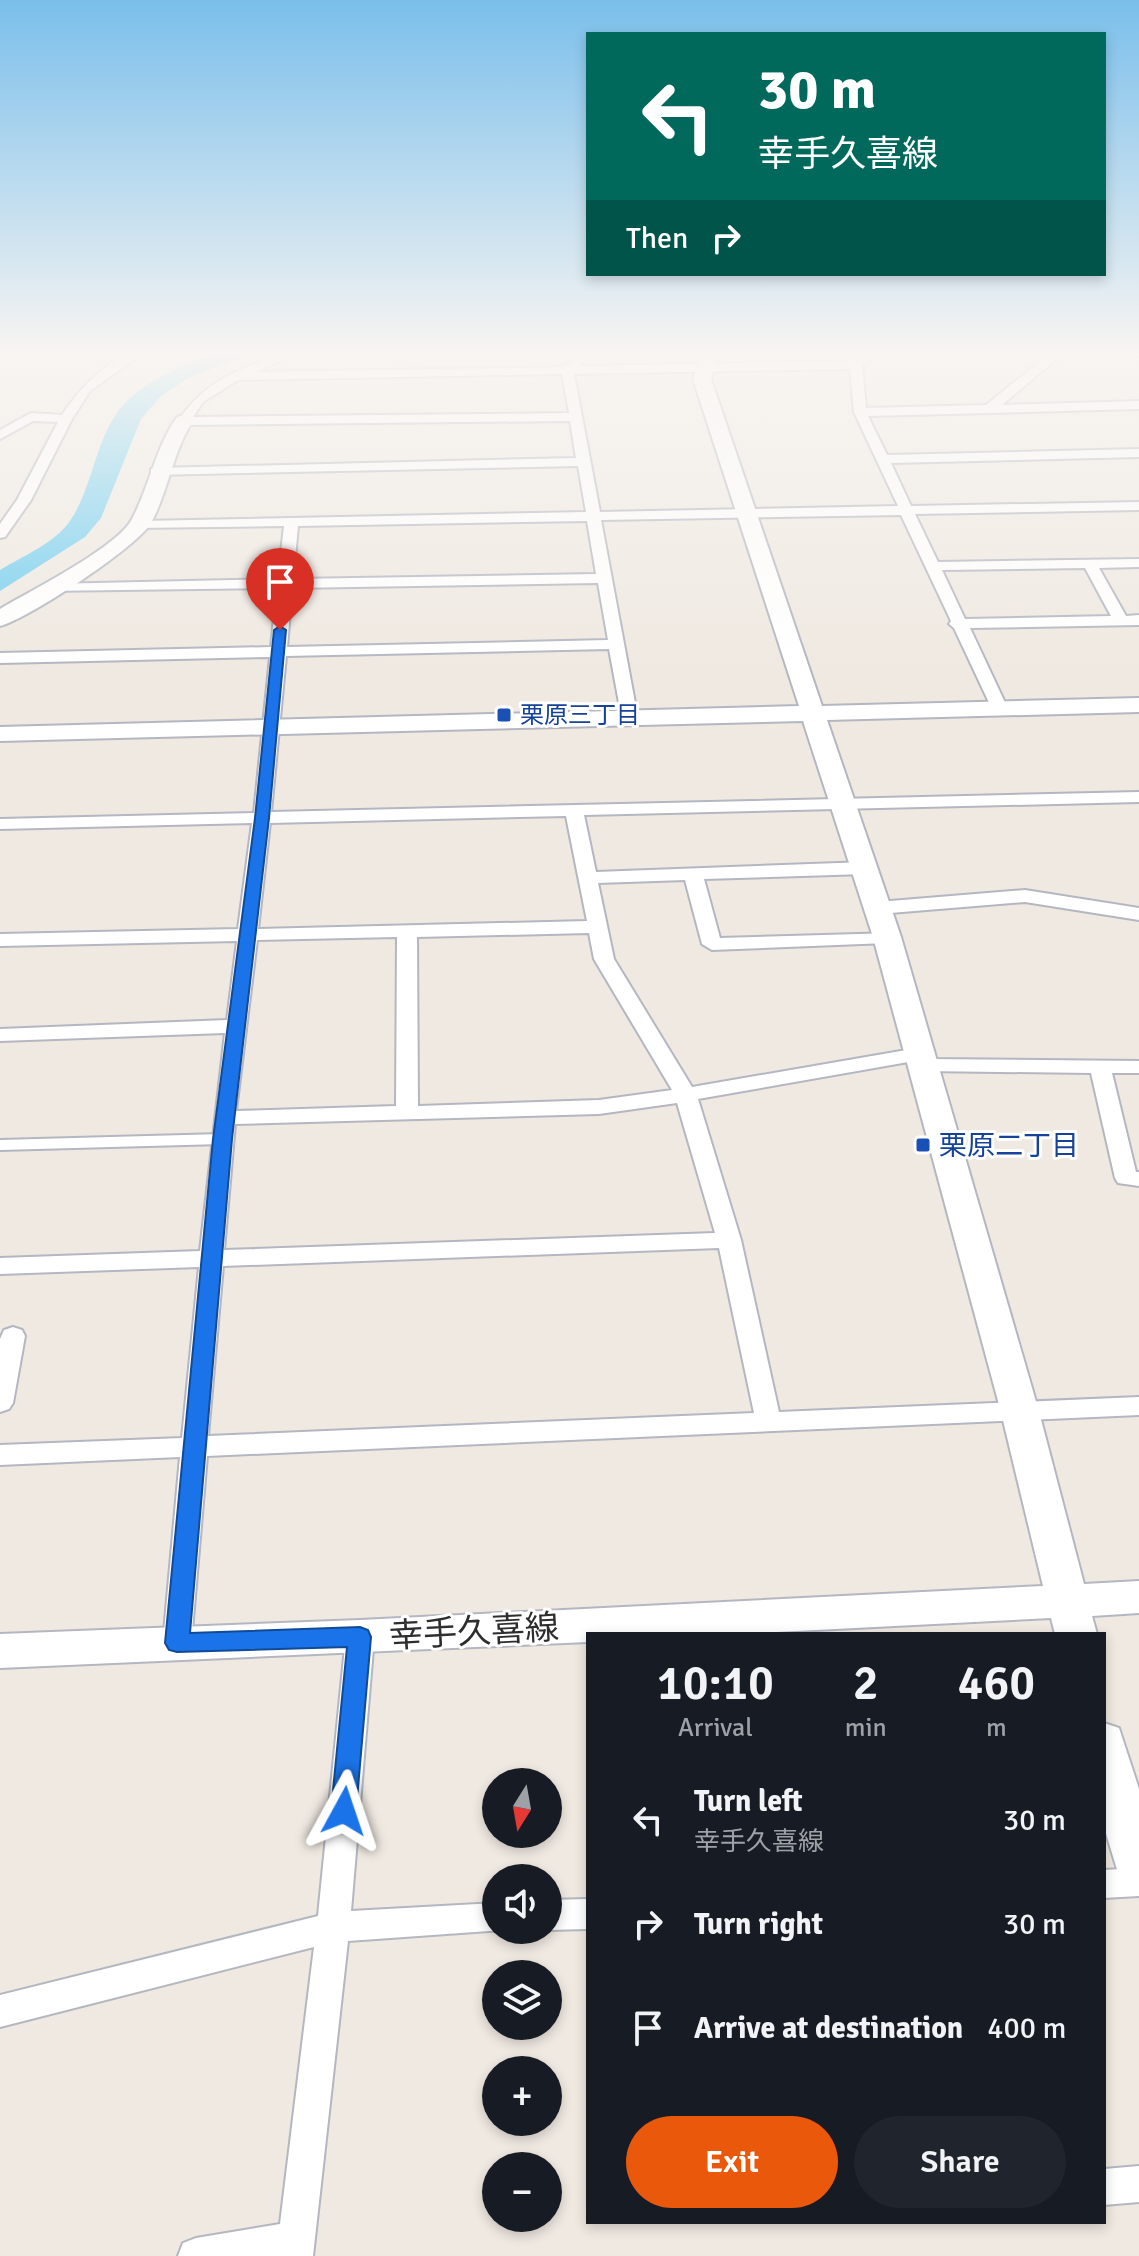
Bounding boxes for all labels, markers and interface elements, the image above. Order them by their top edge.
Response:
text: 30 m [758,55,876,124]
icon: left [626,64,730,168]
text: 幸手久喜線 [758,132,938,177]
icon: right [704,216,748,260]
text: Then [626,220,688,257]
pin [246,548,314,630]
icon: arrive [258,560,302,604]
place label: 栗原三丁目 [520,700,640,730]
marker: 栗原三丁目 [495,706,513,724]
place label: 栗原二丁目 [939,1129,1079,1163]
marker: 栗原二丁目 [914,1136,932,1154]
street label: 幸手久喜線 [388,1607,560,1657]
text: 10:10 [657,1654,774,1713]
text: 2 [853,1654,879,1713]
text: 460 [957,1654,1035,1713]
text: Arrival [678,1712,753,1744]
text: min [845,1712,887,1744]
text: m [986,1712,1007,1744]
north arrow [482,1768,562,1848]
map controls [482,1768,562,2232]
position arrow [302,1769,386,1853]
text: Turn left [694,1783,803,1820]
icon: left [626,1798,670,1842]
text: 30 m [1003,1802,1066,1839]
text: 幸手久喜線 [694,1826,824,1858]
button: sound [482,1864,562,1944]
icon: right [626,1902,670,1946]
text: Turn right [694,1906,823,1943]
text: 30 m [1003,1906,1066,1943]
button: layers [482,1960,562,2040]
icon: arrive [626,2006,670,2050]
text: Arrive at destination [694,2010,963,2047]
text: 400 m [987,2010,1066,2047]
button: + [482,2056,562,2136]
button: Exit [626,2116,838,2208]
button: Share [854,2116,1066,2208]
button: − [482,2152,562,2232]

